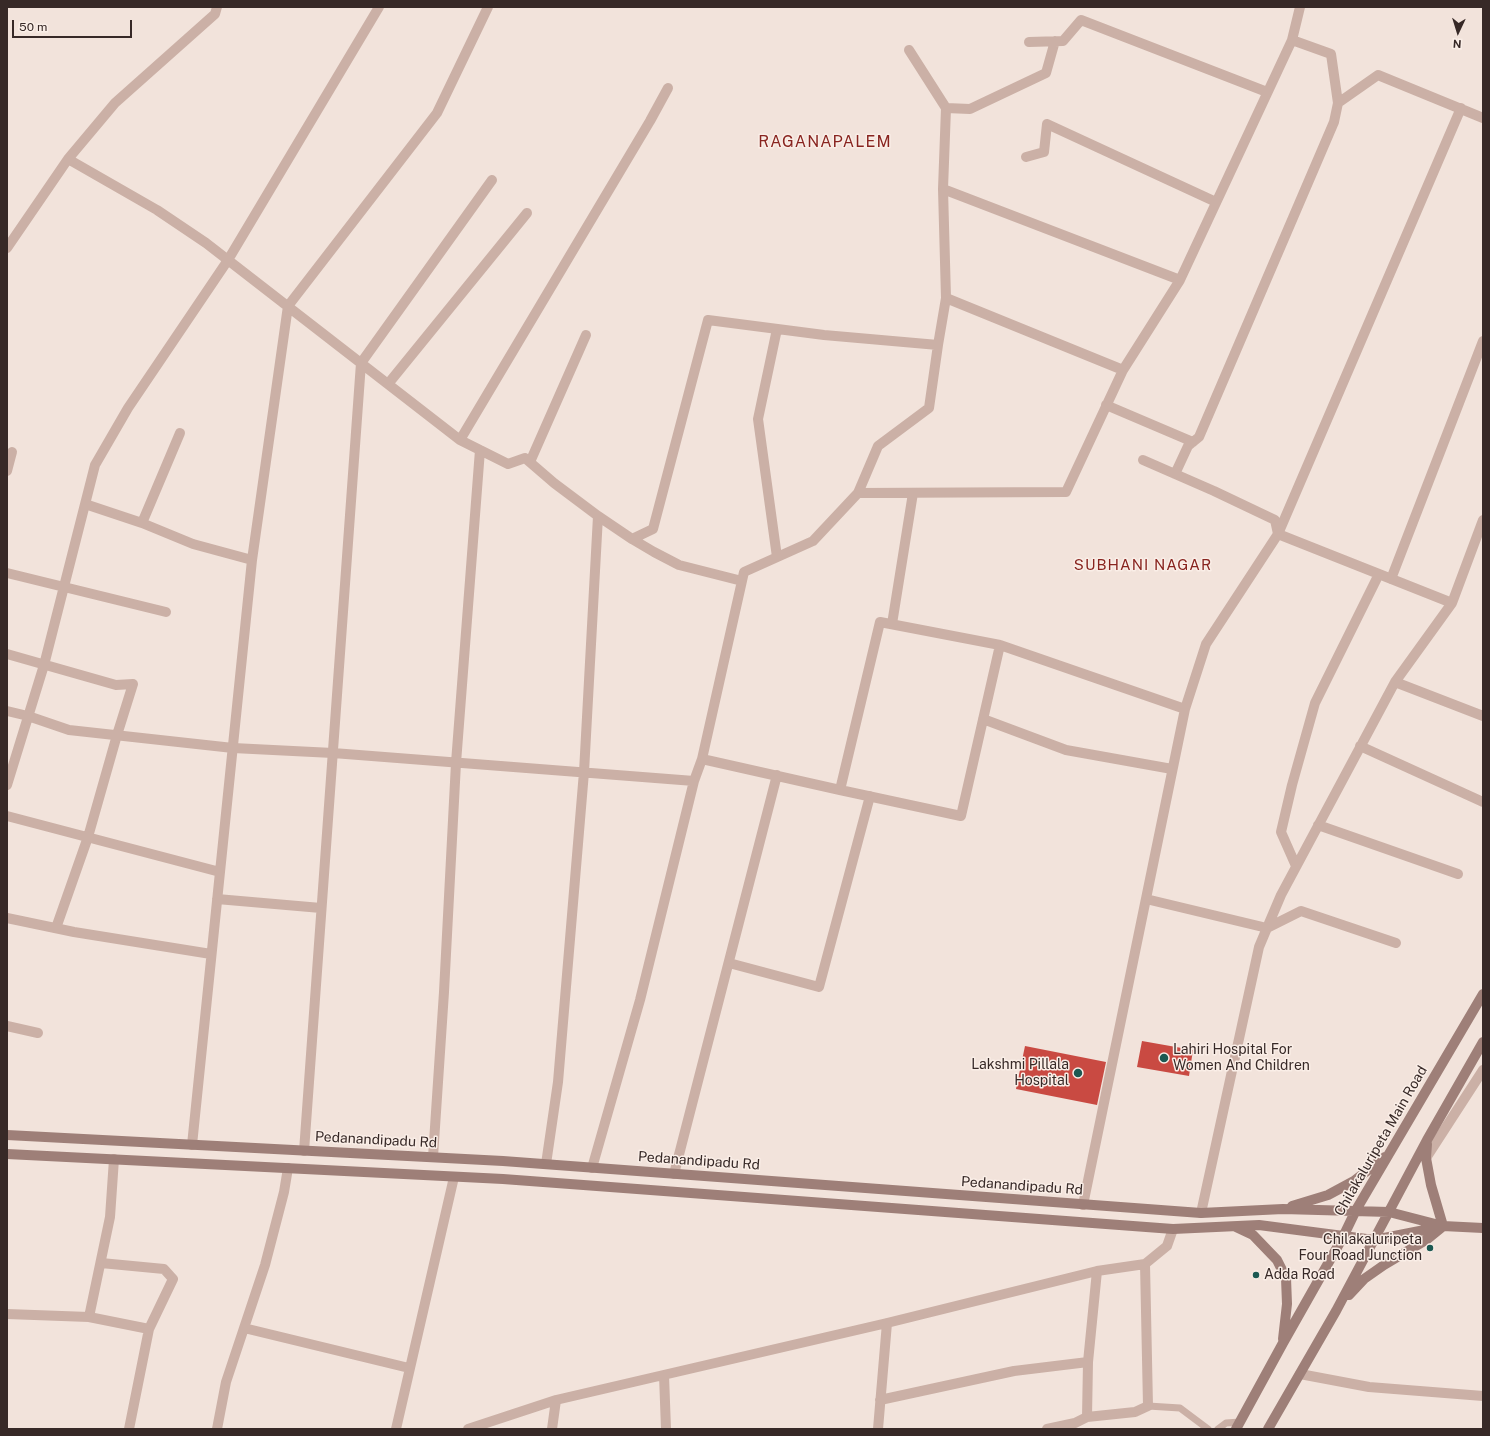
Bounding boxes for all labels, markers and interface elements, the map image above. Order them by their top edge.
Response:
scale bar [14,12,134,38]
north arrow [1438,12,1478,52]
text: 50 m [19,20,47,34]
text: N [1452,38,1462,50]
district label: RAGANAPALEM [758,132,892,152]
district label: SUBHANI NAGAR [1074,556,1212,574]
place label: Lahiri Hospital For Women And Children [1173,1042,1310,1074]
marker: Lahiri Hospital For Women And Children [1158,1052,1170,1064]
place label: Lakshmi Pillala Hospital [971,1057,1069,1090]
street label: Chilakaluripeta Main Road [1331,1063,1431,1219]
marker: Lakshmi Pillala Hospital [1072,1067,1084,1079]
street label: Pedanandipadu Rd [315,1128,437,1152]
street label: Pedanandipadu Rd [637,1148,761,1174]
street label: Pedanandipadu Rd [960,1173,1084,1199]
place label: Chilakaluripeta Four Road Junction [1298,1232,1422,1264]
marker: Chilakaluripeta Four Road Junction [1425,1243,1435,1253]
place label: Adda Road [1264,1267,1335,1283]
marker: Adda Road [1251,1270,1261,1280]

